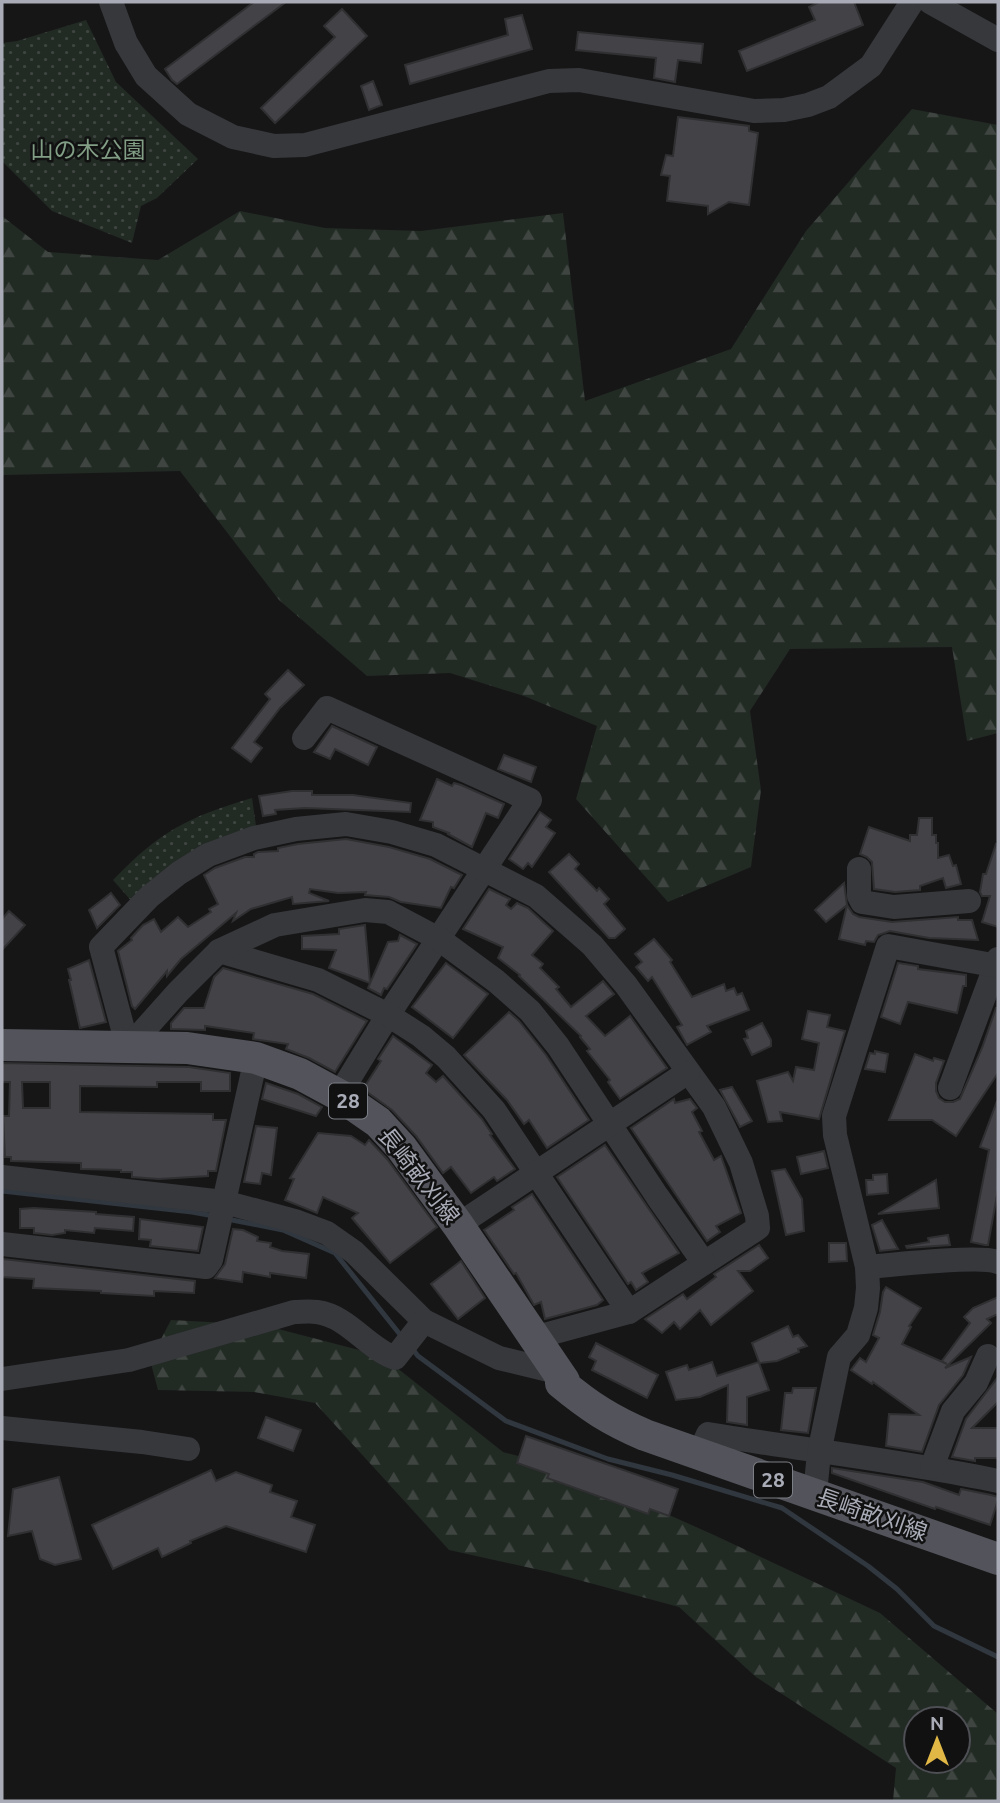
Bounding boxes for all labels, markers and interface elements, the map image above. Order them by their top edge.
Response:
park label: 山の木公園 [31,137,146,162]
road number: 28 [329,1084,367,1118]
street label: 長崎畝刈線 [374,1123,465,1229]
road number: 28 [754,1462,792,1498]
street label: 長崎畝刈線 [814,1484,931,1545]
north arrow [902,1705,972,1775]
text: N [930,1712,944,1734]

